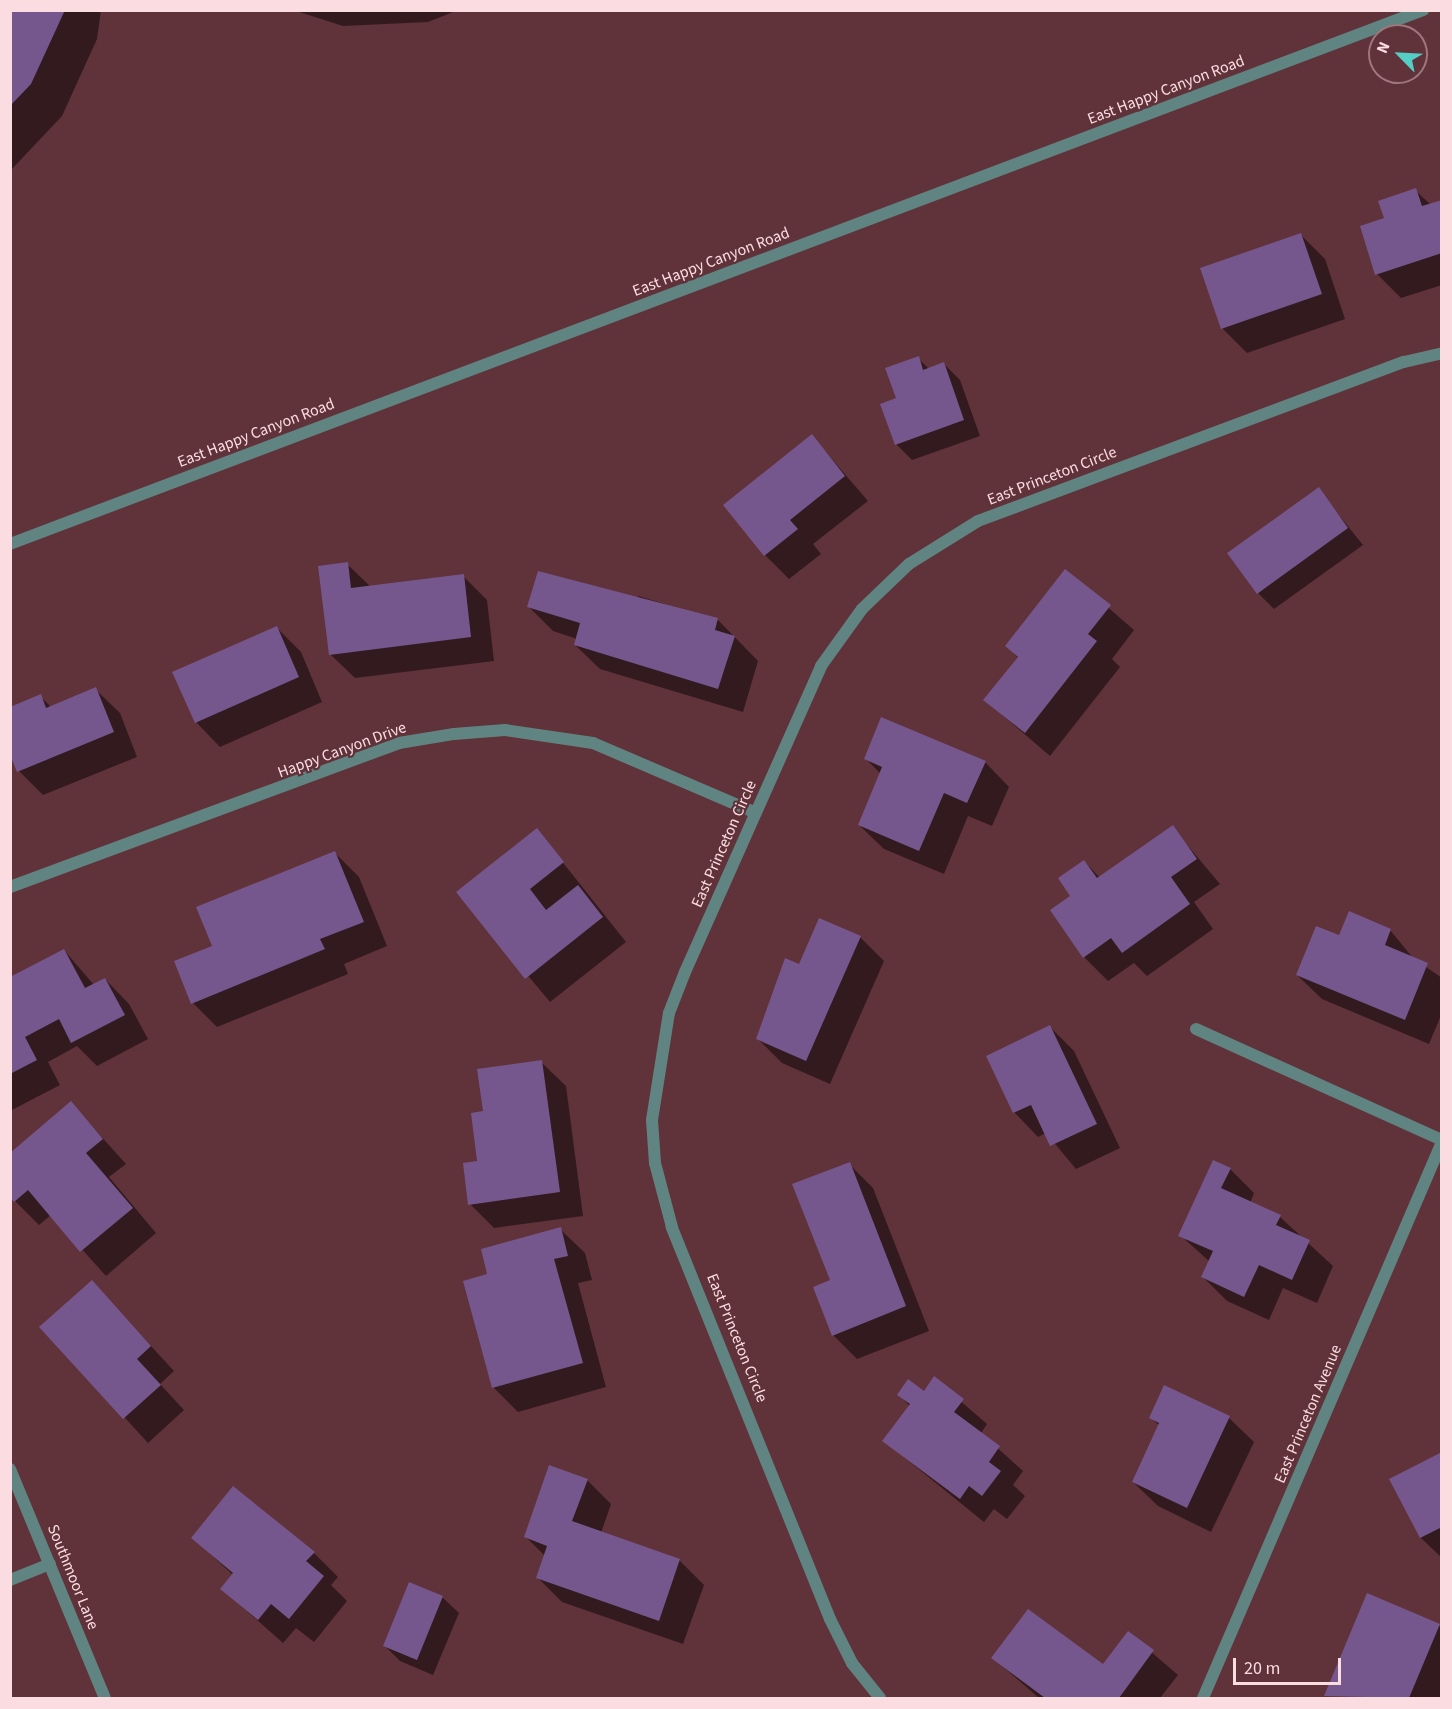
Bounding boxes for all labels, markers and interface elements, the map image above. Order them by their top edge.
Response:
north arrow [1368,24,1428,84]
text: N [1371,38,1396,57]
street label: East Happy Canyon Road [1085,51,1247,129]
street label: East Happy Canyon Road [630,223,792,301]
street label: East Happy Canyon Road [175,394,337,472]
street label: East Princeton Circle [985,442,1119,510]
street label: Happy Canyon Drive [275,718,409,782]
street label: East Princeton Circle [687,777,761,911]
street label: East Princeton Circle [702,1271,772,1405]
street label: East Princeton Avenue [1270,1342,1346,1486]
street label: Southmoor Lane [43,1522,103,1632]
scale bar [1236,1646,1344,1684]
text: 20 m [1244,1656,1280,1681]

